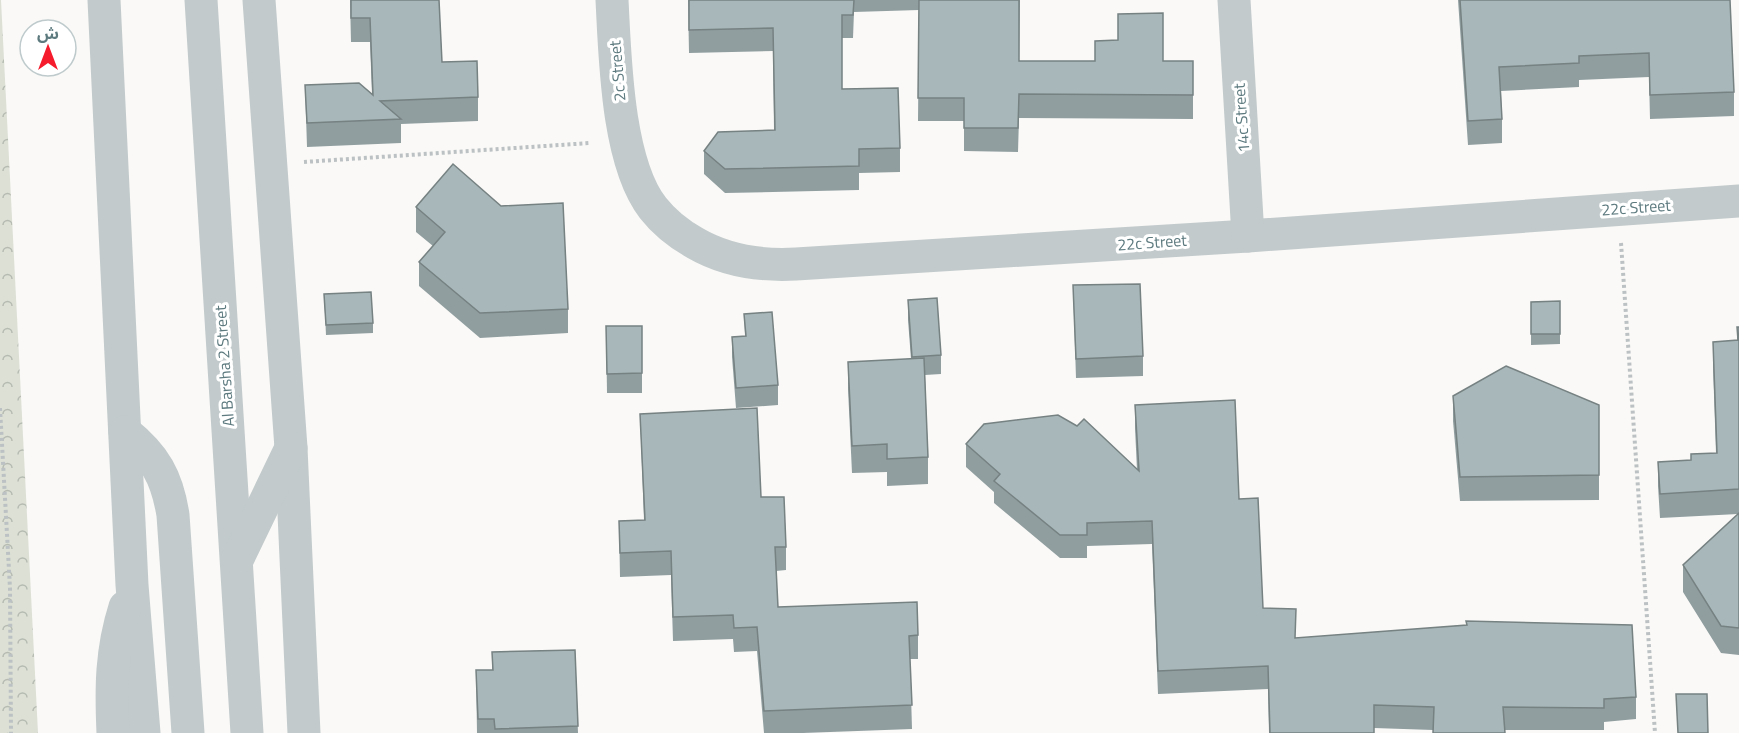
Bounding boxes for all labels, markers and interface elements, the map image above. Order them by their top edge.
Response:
north arrow [18,18,78,78]
text: ش [37,21,59,45]
street label: 2c Street [602,39,632,102]
street label: 14c Street [1227,82,1255,154]
street label: 22c Street [1600,193,1672,221]
street label: 22c Street [1116,228,1188,256]
street label: Al Barsha 2 Street [208,304,240,427]

